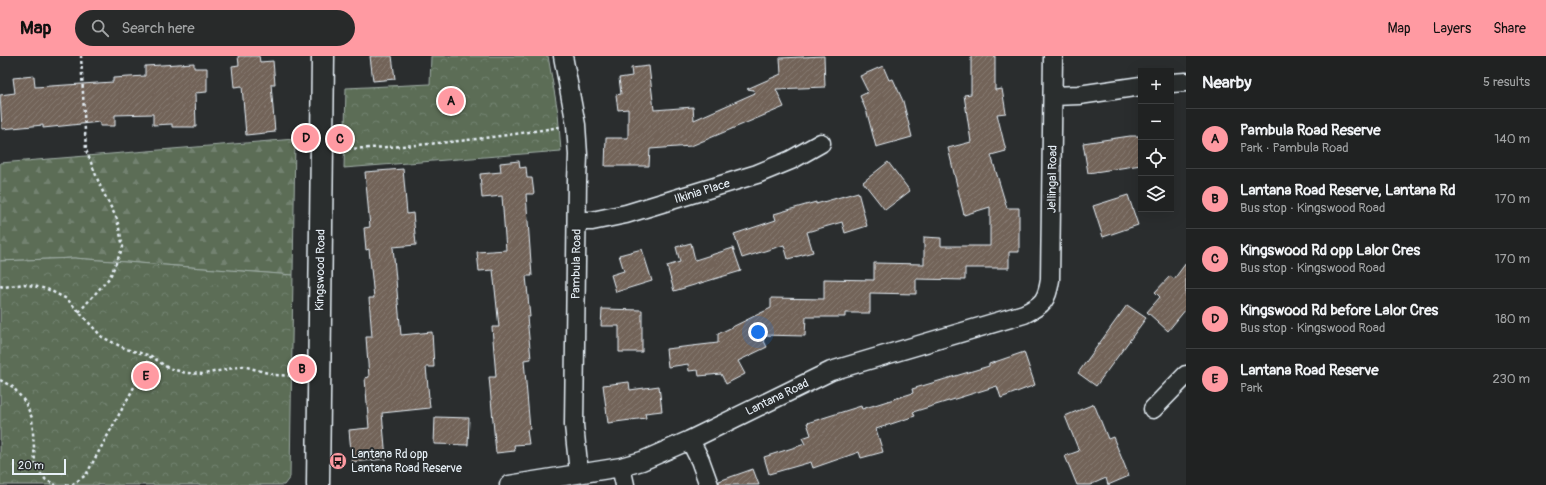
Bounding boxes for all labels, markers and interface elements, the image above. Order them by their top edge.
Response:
search box [75,10,355,46]
text: Map [20,16,51,40]
icon: search [89,17,111,39]
text: Search here [121,19,195,38]
text: Map [1388,20,1411,37]
text: Layers [1433,20,1471,37]
text: Share [1493,20,1526,37]
map controls [1138,68,1174,212]
button: + [1138,68,1174,104]
text: Nearby [1202,72,1251,93]
text: 5 results [1483,74,1530,90]
pin: A [438,86,464,116]
button: − [1138,104,1174,140]
text: Pambula Road Reserve [1240,121,1381,140]
pin: D [293,123,319,153]
pin: C [327,124,353,154]
text: A [1211,131,1219,147]
text: 140 m [1494,131,1530,147]
button: locate [1138,140,1174,176]
text: Park · Pambula Road [1240,140,1349,156]
street label: Jellingal Road [1044,145,1061,213]
street label: Ilkinia Place [672,176,732,207]
button: layers [1138,176,1174,212]
text: Lantana Road Reserve, Lantana Rd [1240,181,1456,200]
text: B [1211,191,1219,207]
text: 170 m [1495,191,1530,207]
text: Bus stop · Kingswood Road [1240,200,1385,216]
street label: Kingswood Road [312,229,329,311]
street label: Pambula Road [568,229,585,299]
text: Kingswood Rd opp Lalor Cres [1240,241,1420,260]
text: C [1211,251,1219,267]
text: 170 m [1495,251,1530,267]
text: Bus stop · Kingswood Road [1240,260,1385,276]
text: Kingswood Rd before Lalor Cres [1240,301,1438,320]
text: D [1211,311,1219,327]
text: 180 m [1495,311,1530,327]
text: Bus stop · Kingswood Road [1240,320,1385,336]
your location [748,322,768,342]
pin: B [289,354,315,384]
pin: E [133,361,159,391]
text: Lantana Road Reserve [1240,361,1379,380]
text: E [1212,371,1218,387]
text: 230 m [1493,371,1530,387]
street label: Lantana Road [743,376,811,419]
text: Park [1240,380,1263,396]
place label: Lantana Rd opp Lantana Road Reserve [351,447,462,476]
bus stop icon: Lantana Rd opp Lantana Road Reserve [328,451,348,471]
scale bar [12,457,66,476]
text: 20 m [18,459,44,472]

